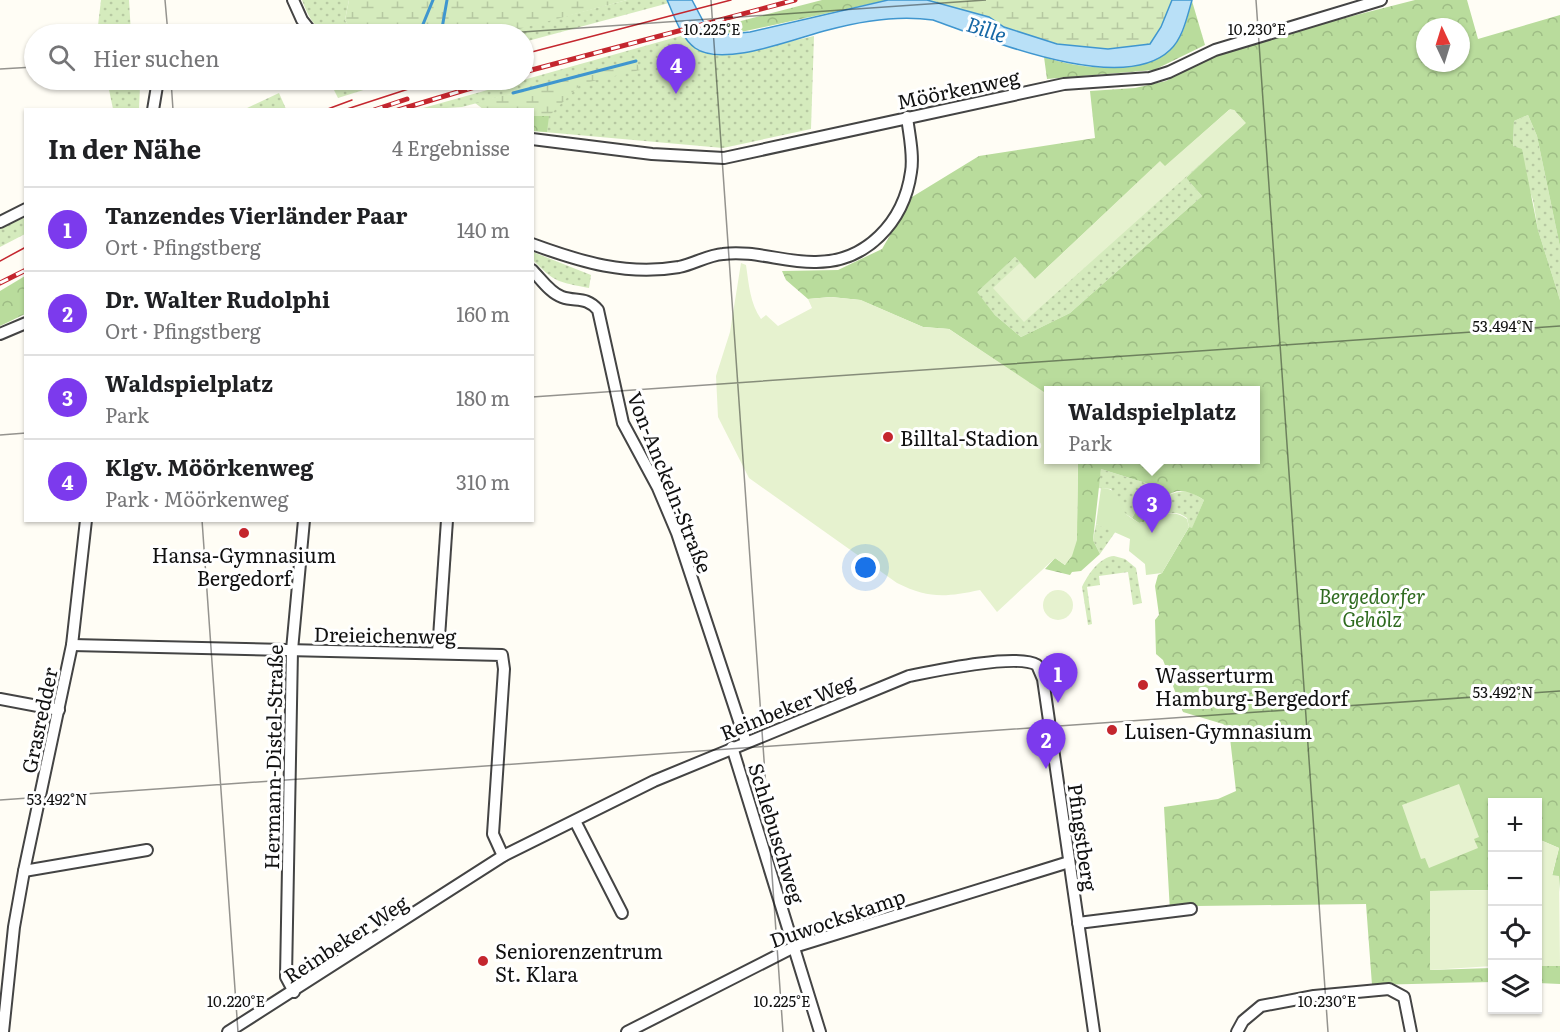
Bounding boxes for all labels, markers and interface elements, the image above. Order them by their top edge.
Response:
water label: Bille [963,7,1011,49]
text: 10.225°E [683,17,741,40]
text: 10.230°E [1228,17,1286,40]
north arrow [1416,18,1470,72]
search box [24,24,534,90]
icon: search [45,41,78,74]
text: Hier suchen [93,41,220,74]
pin: 4 [656,44,696,94]
street label: Möörkenweg [894,60,1023,116]
text: In der Nähe [48,128,201,167]
text: 4 Ergebnisse [392,132,510,162]
text: Tanzendes Vierländer Paar [105,198,407,231]
text: 1 [63,214,72,244]
text: 140 m [457,214,510,244]
text: Ort · Pfingstberg [105,231,261,261]
text: Dr. Walter Rudolphi [105,282,330,315]
text: 2 [62,298,73,328]
text: 160 m [456,298,510,328]
text: 53.494°N [1472,314,1534,337]
text: Ort · Pfingstberg [105,315,261,345]
text: Waldspielplatz [105,366,273,399]
text: 3 [62,382,73,412]
text: 180 m [456,382,510,412]
popup [1044,386,1260,464]
street label: Von-Anckeln-Straße [621,387,721,577]
text: Waldspielplatz [1068,394,1236,427]
text: Park [105,399,149,429]
place label: Billtal-Stadion [900,422,1039,452]
text: Park [1068,427,1112,457]
marker: Billtal-Stadion [881,430,895,444]
text: Klgv. Möörkenweg [105,450,314,483]
text: 4 [61,466,74,496]
text: 310 m [456,466,510,496]
text: Park · Möörkenweg [105,483,289,513]
pin: 3 [1132,484,1172,533]
marker: Hansa-Gymnasium Bergedorf [237,526,251,540]
place label: Hansa-Gymnasium Bergedorf [152,539,336,592]
your location [851,553,880,582]
park label: Bergedorfer Gehölz [1318,580,1426,633]
street label: Dreieichenweg [313,618,457,650]
street label: Hermann-Distel-Straße [255,644,289,870]
pin: 1 [1038,654,1078,703]
place label: Wasserturm Hamburg-Bergedorf [1155,659,1351,712]
street label: Grasredder [12,664,64,776]
street label: Reinbeker Weg [715,665,860,747]
marker: Wasserturm Hamburg-Bergedorf [1136,678,1150,692]
text: 53.492°N [1472,680,1534,703]
place label: Luisen-Gymnasium [1124,715,1312,745]
pin: 2 [1026,720,1066,769]
marker: Luisen-Gymnasium [1105,723,1119,737]
street label: Schlebuschweg [742,759,814,908]
street label: Pfingstberg [1062,781,1107,894]
text: 53.492°N [26,787,88,810]
map controls [1488,798,1542,1014]
button: + [1488,798,1542,852]
button: − [1488,852,1542,906]
street label: Duwockskamp [765,880,909,954]
street label: Reinbeker Weg [277,886,414,990]
button: locate [1488,906,1542,960]
place label: Seniorenzentrum St. Klara [495,935,663,988]
marker: Seniorenzentrum St. Klara [476,954,490,968]
button: layers [1488,960,1542,1014]
text: 10.220°E [207,989,265,1012]
text: 10.225°E [753,989,811,1012]
text: 10.230°E [1298,989,1356,1012]

